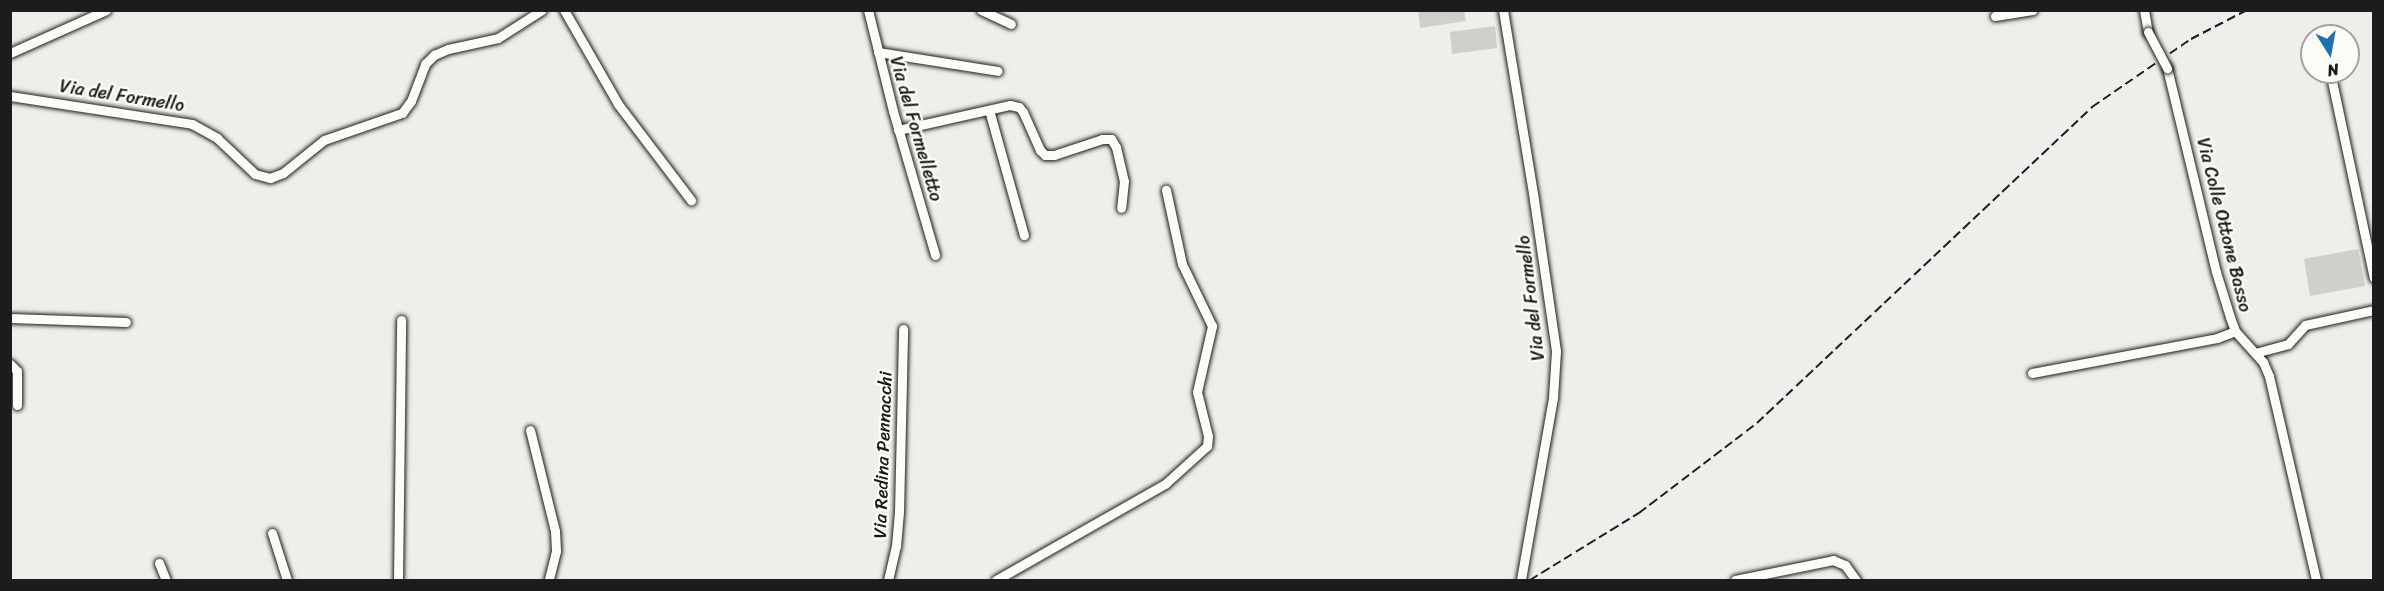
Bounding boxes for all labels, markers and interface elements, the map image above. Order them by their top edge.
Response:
north arrow [2300,24,2360,84]
street label: Via del Formelletto [885,54,947,204]
text: N [2325,55,2341,85]
street label: Via del Formello [58,75,186,117]
street label: Via Colle Ottone Basso [2192,135,2256,315]
street label: Via del Formello [1513,234,1549,362]
street label: Via Redina Pennacchi [869,370,897,540]

